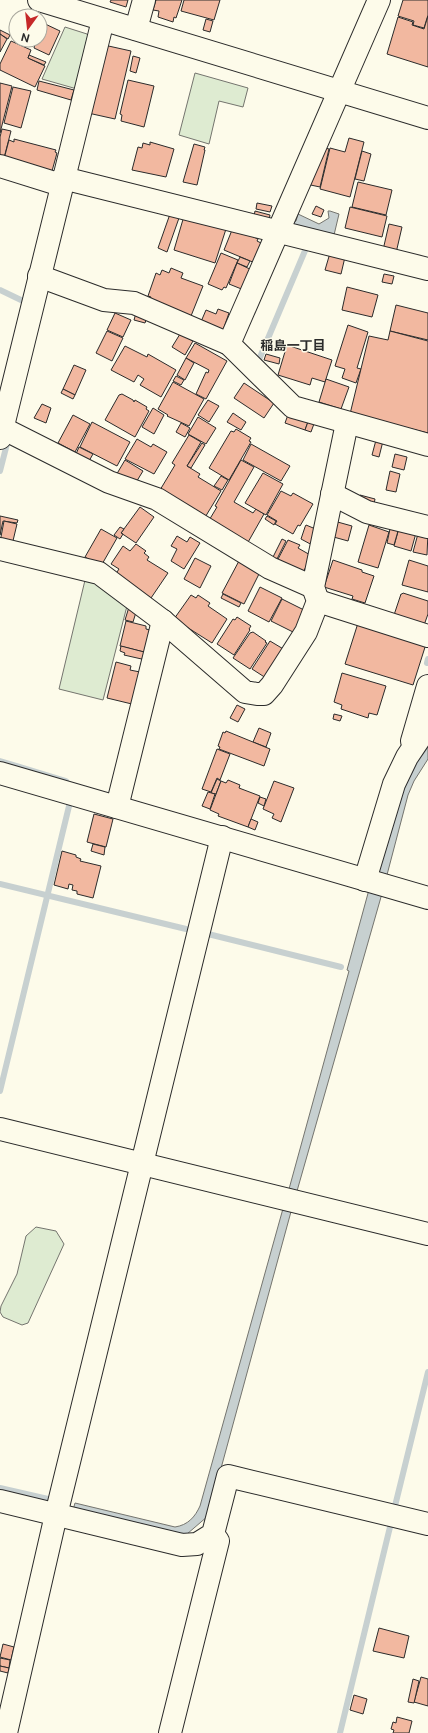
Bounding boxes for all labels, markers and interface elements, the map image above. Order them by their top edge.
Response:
north arrow [8,8,48,48]
text: N [20,31,31,45]
district label: 稲島一丁目 [260,338,326,353]

